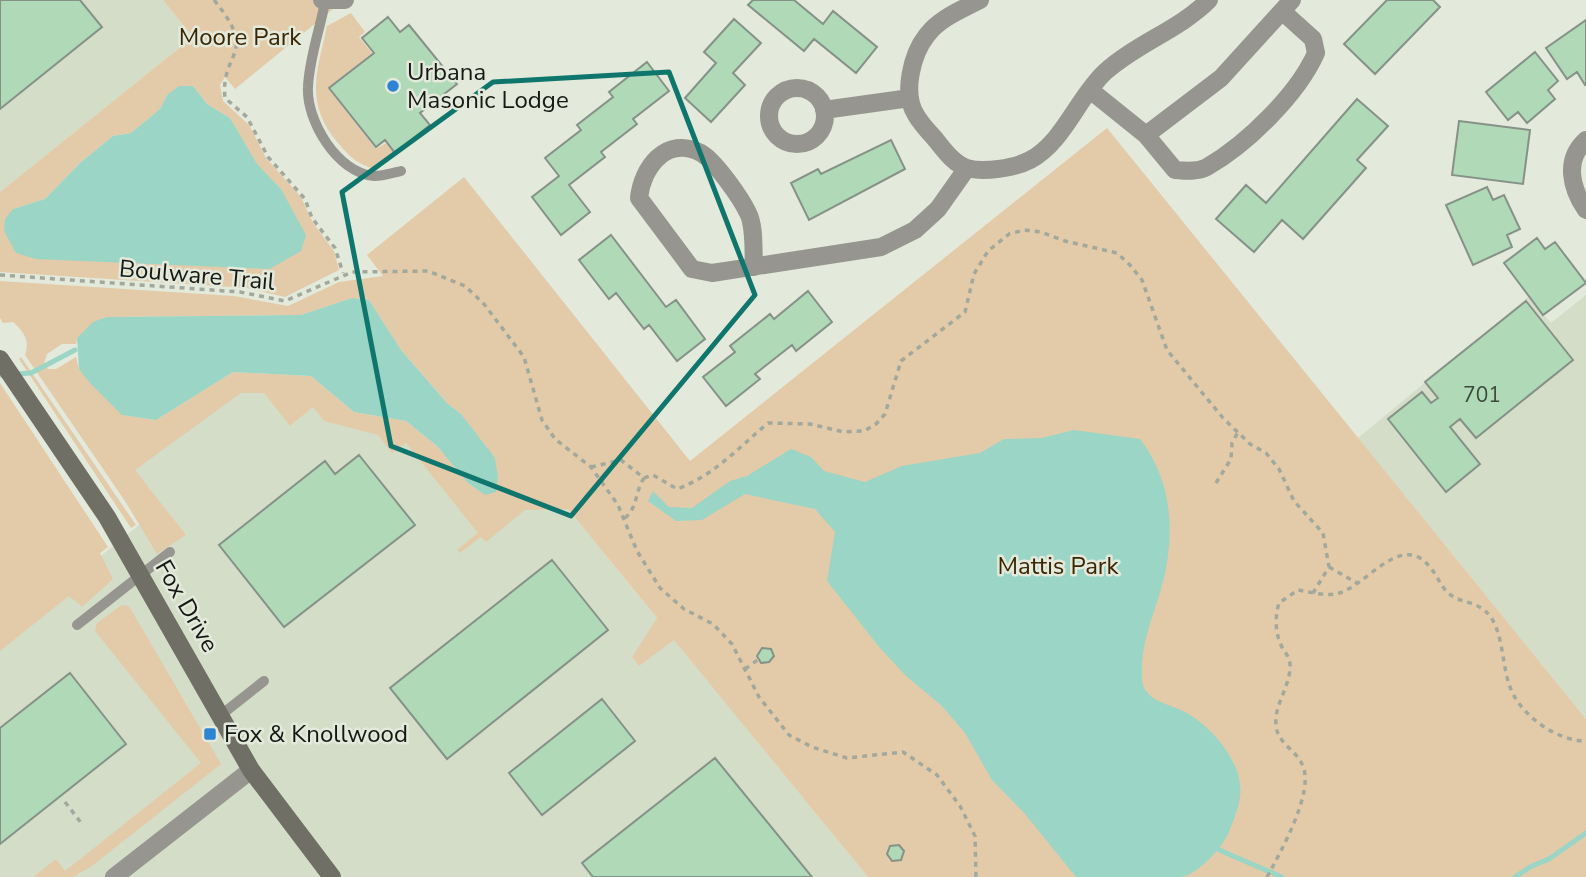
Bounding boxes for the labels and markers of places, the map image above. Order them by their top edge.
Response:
place label: Urbana Masonic Lodge [407,56,569,116]
marker: Urbana Masonic Lodge [385,78,401,94]
place label: Fox & Knollwood [224,718,408,750]
marker: Fox & Knollwood [202,726,218,742]

